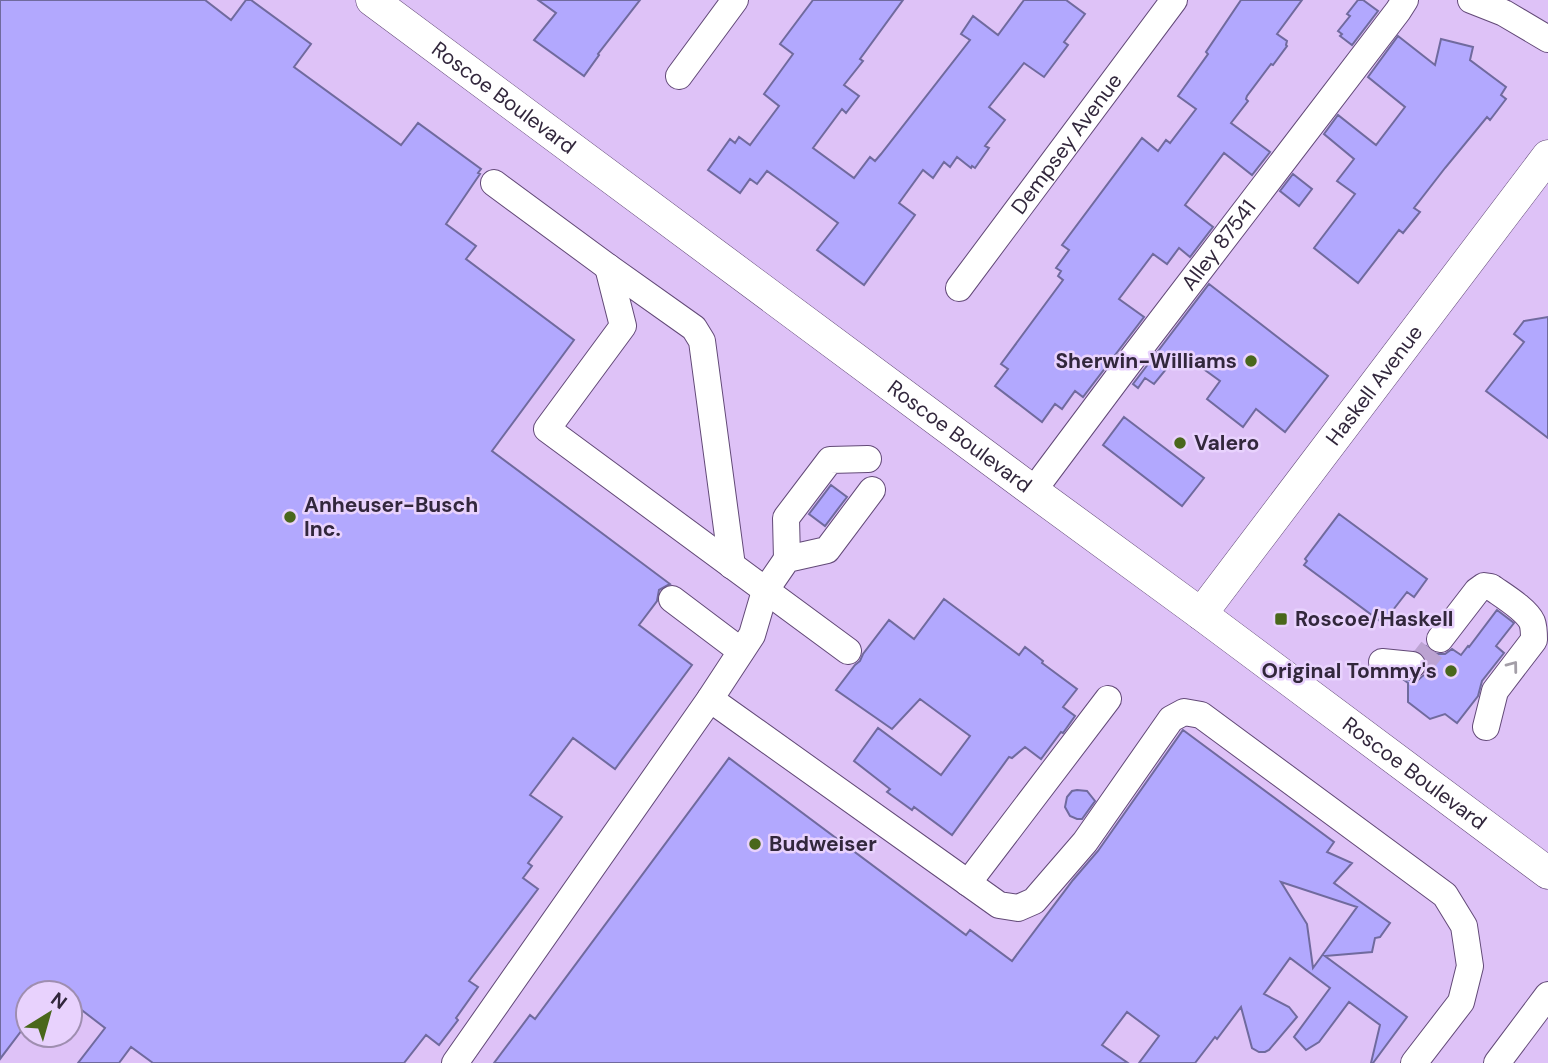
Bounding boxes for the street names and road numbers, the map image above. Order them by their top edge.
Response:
street label: Roscoe Boulevard [426,35,581,161]
street label: Dempsey Avenue [1005,68,1128,220]
street label: Alley 87541 [1175,194,1262,296]
street label: Haskell Avenue [1320,319,1429,451]
street label: Roscoe Boulevard [882,374,1037,499]
street label: Roscoe Boulevard [1337,710,1492,836]

